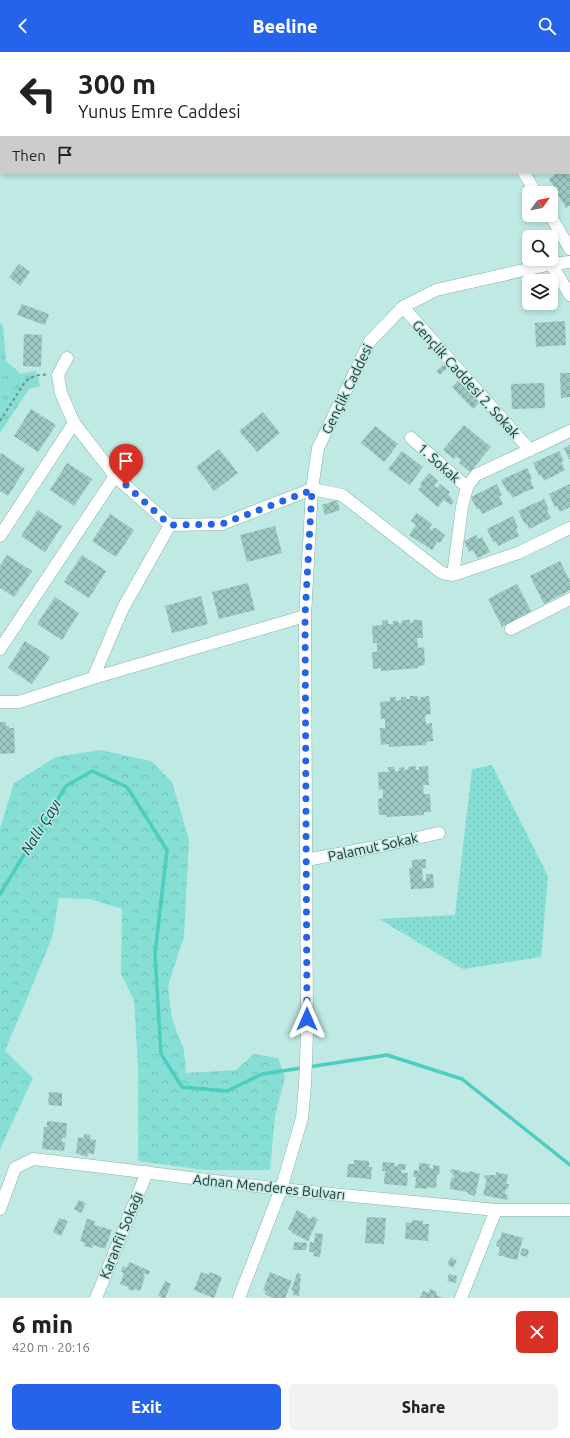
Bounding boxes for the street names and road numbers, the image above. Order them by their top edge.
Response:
street label: Gençlik Caddesi 2. Sokak [409,317,523,441]
street label: Gençlik Caddesi [318,341,376,437]
street label: 1. Sokak [415,440,463,486]
street label: Palamut Sokak [326,830,420,864]
street label: Adnan Menderes Bulvarı [192,1171,346,1203]
street label: Karanfil Sokağı [96,1189,146,1281]

